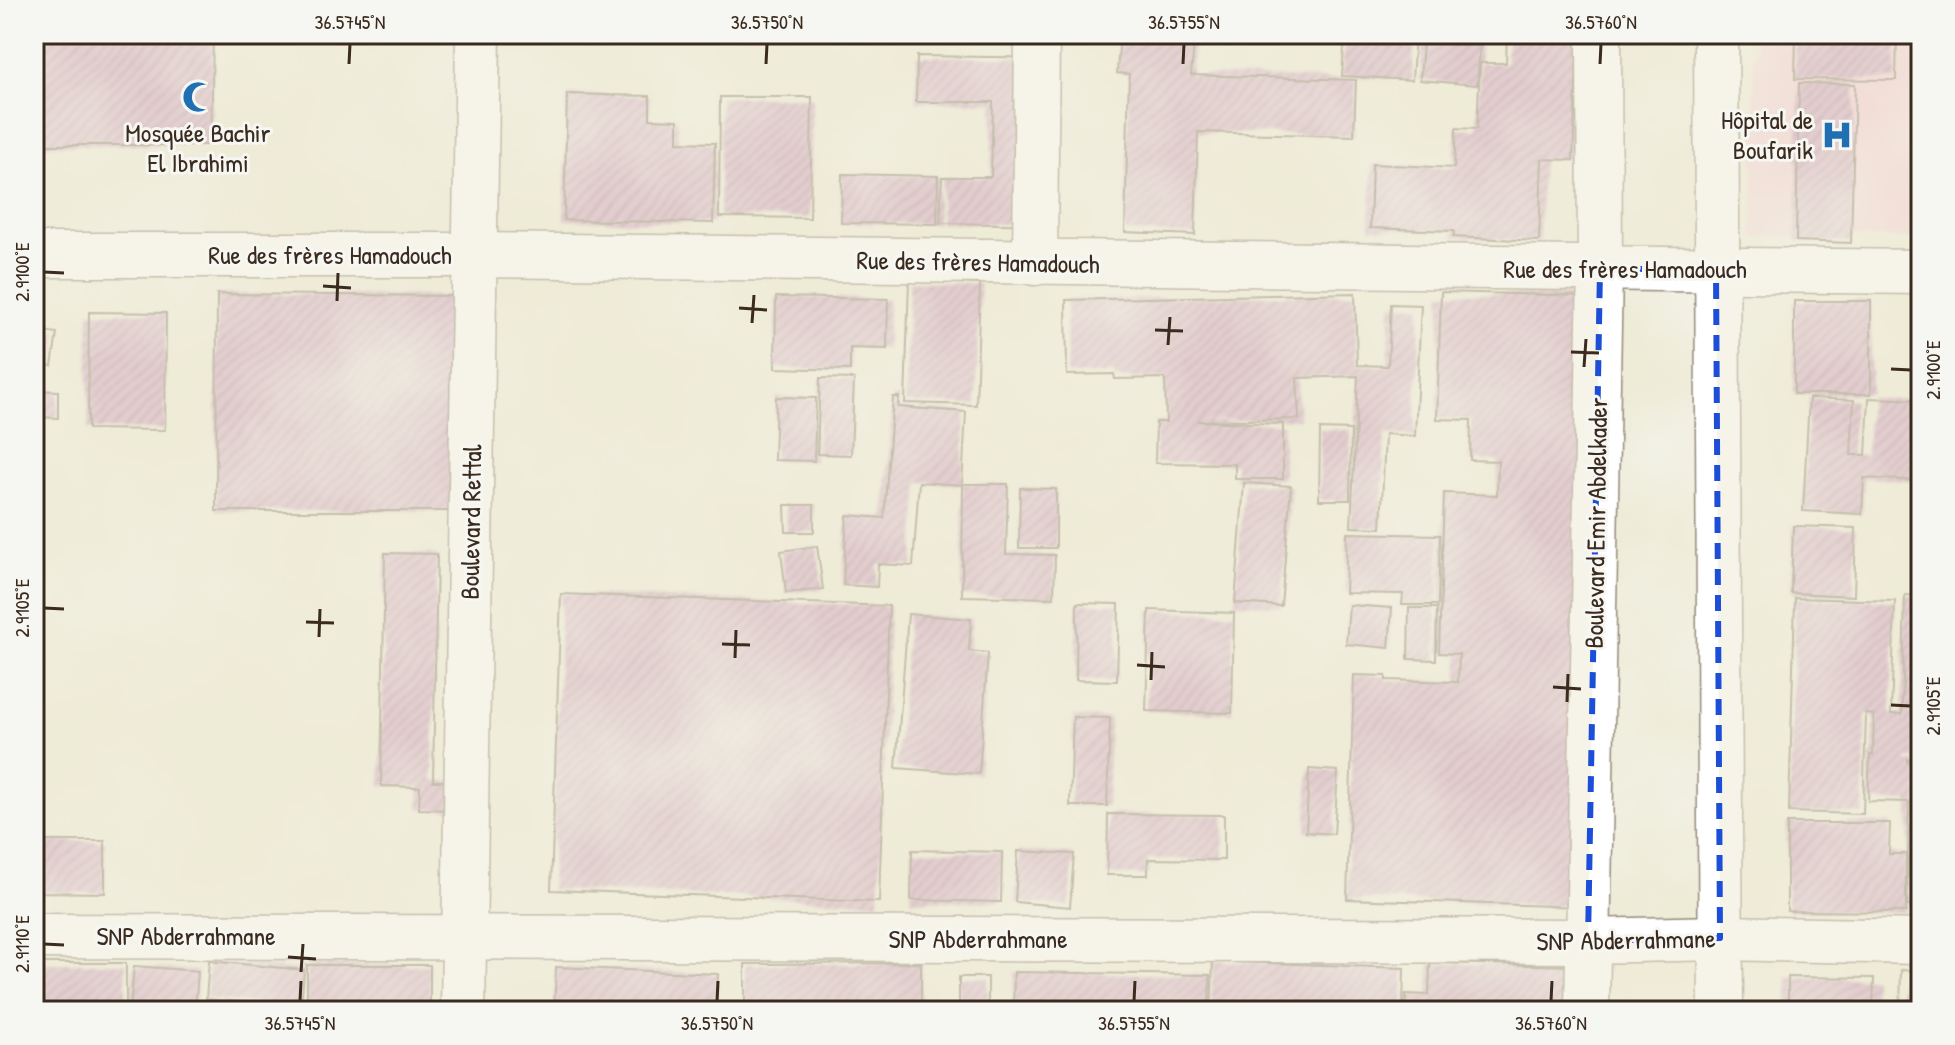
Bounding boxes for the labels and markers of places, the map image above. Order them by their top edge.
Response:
mosque icon: Mosquée Bachir El Ibrahimi [181,80,215,114]
place label: Hôpital de Boufarik [1721,102,1813,167]
place label: Mosquée Bachir El Ibrahimi [125,115,271,180]
hospital icon: Hôpital de Boufarik [1820,118,1854,152]

